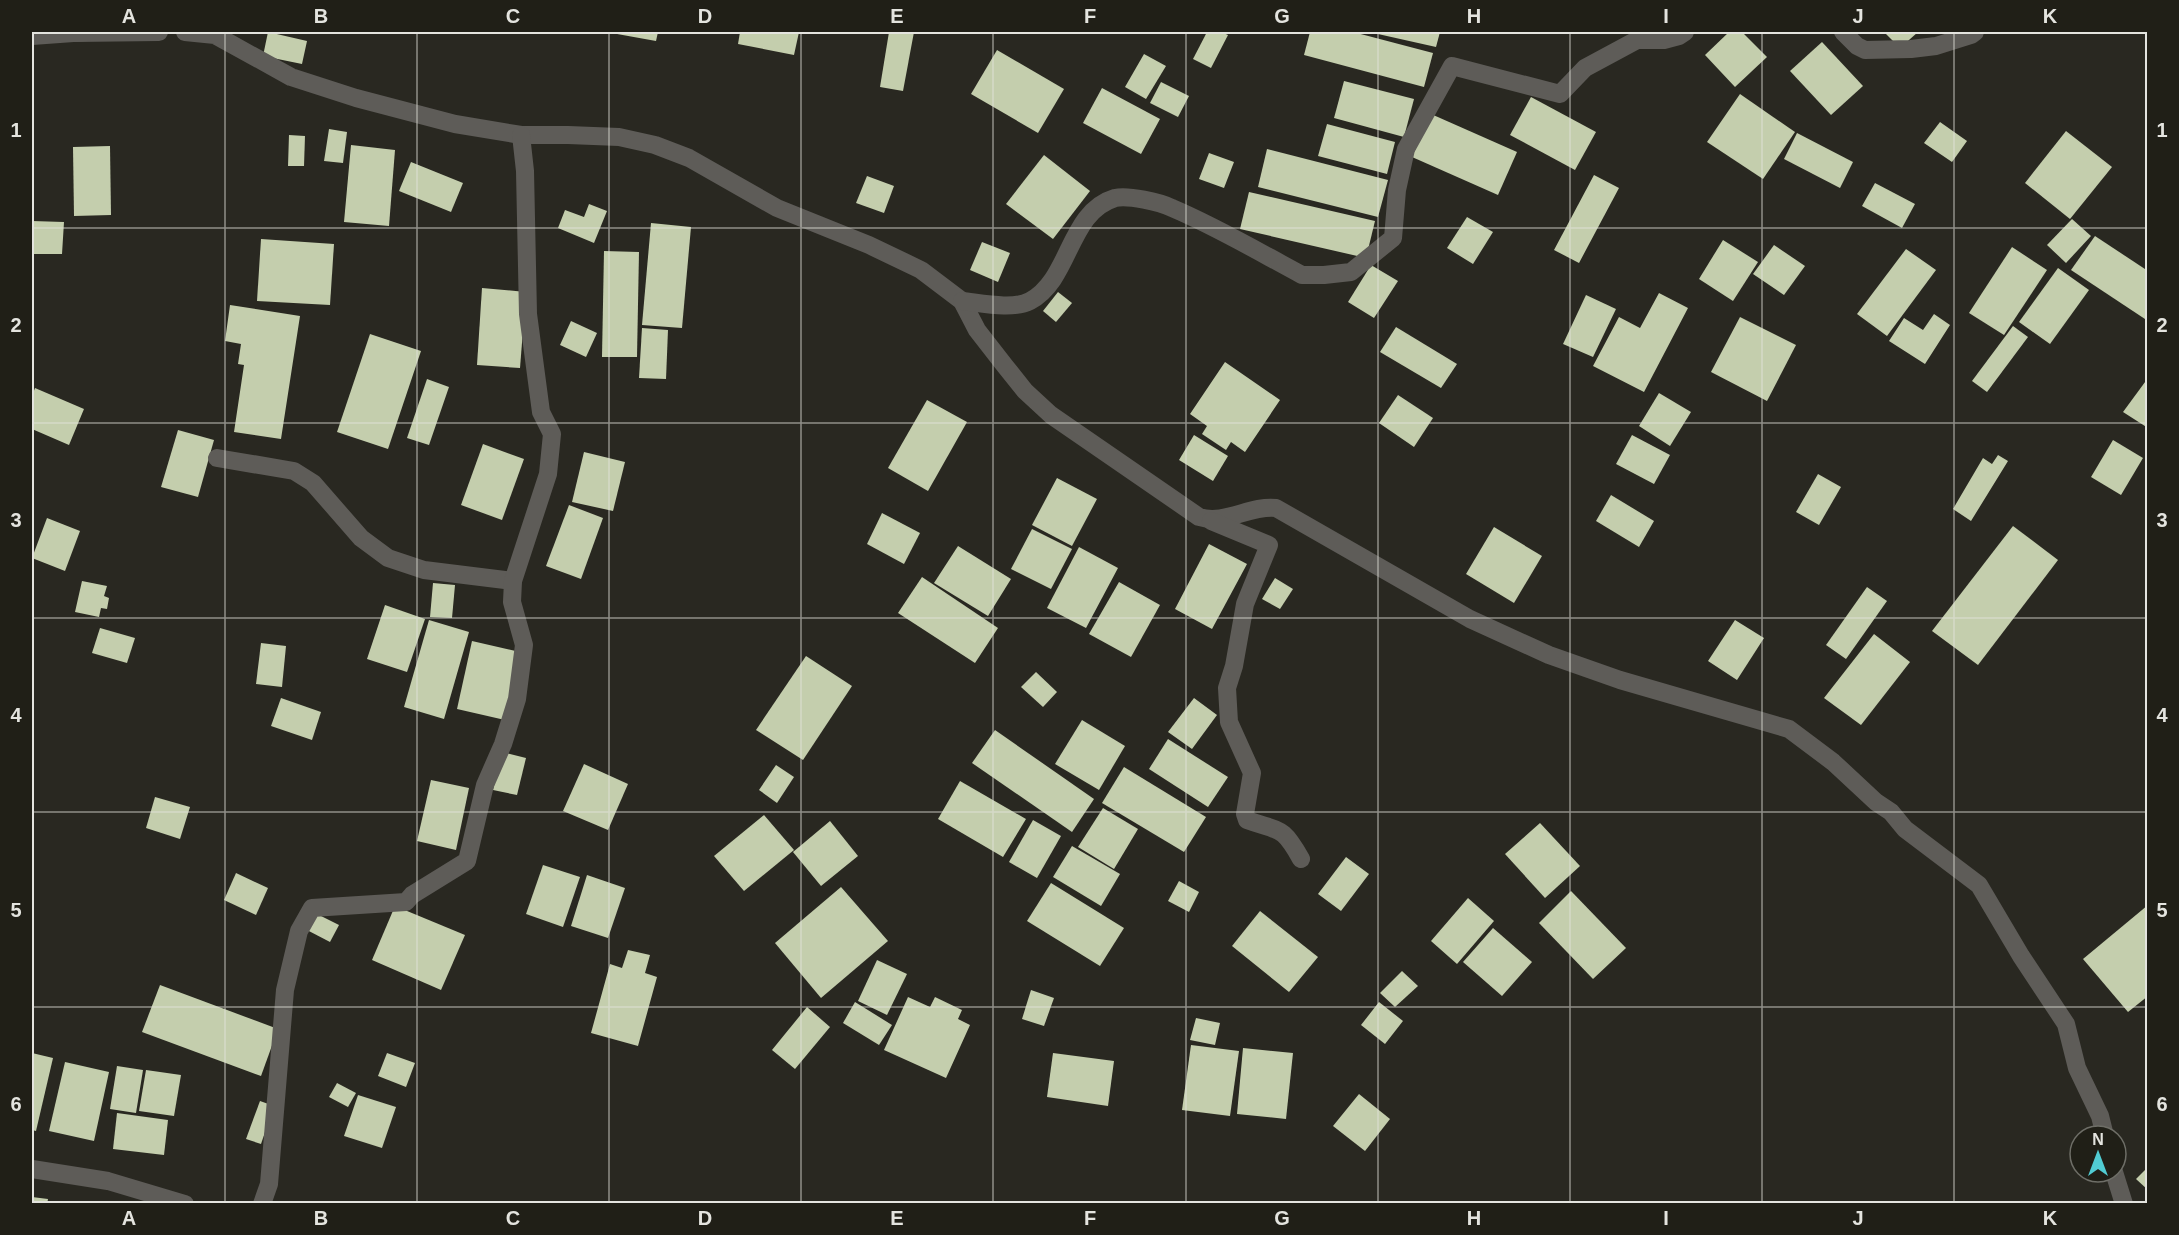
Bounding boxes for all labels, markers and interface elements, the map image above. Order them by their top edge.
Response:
text: A [122,5,136,27]
text: B [314,5,328,27]
text: C [506,5,520,27]
text: D [698,5,712,27]
text: E [890,5,904,27]
text: F [1084,5,1096,27]
text: G [1274,5,1290,27]
text: H [1467,5,1481,27]
text: I [1663,5,1669,27]
text: J [1852,5,1864,27]
text: K [2043,5,2058,27]
text: 1 [10,119,22,141]
text: 1 [2156,119,2168,141]
text: 2 [10,314,22,336]
text: 2 [2156,314,2168,336]
text: 3 [10,509,22,531]
text: 3 [2156,509,2168,531]
text: 4 [10,704,22,726]
text: 4 [2156,704,2168,726]
text: 5 [10,899,22,921]
text: 5 [2156,899,2168,921]
text: 6 [10,1093,22,1115]
text: 6 [2156,1093,2168,1115]
north arrow [2068,1124,2128,1184]
text: N [2092,1131,2104,1148]
text: A [122,1207,136,1229]
text: B [314,1207,328,1229]
text: C [506,1207,520,1229]
text: D [698,1207,712,1229]
text: E [890,1207,904,1229]
text: F [1084,1207,1096,1229]
text: G [1274,1207,1290,1229]
text: H [1467,1207,1481,1229]
text: I [1663,1207,1669,1229]
text: J [1852,1207,1864,1229]
text: K [2043,1207,2058,1229]

